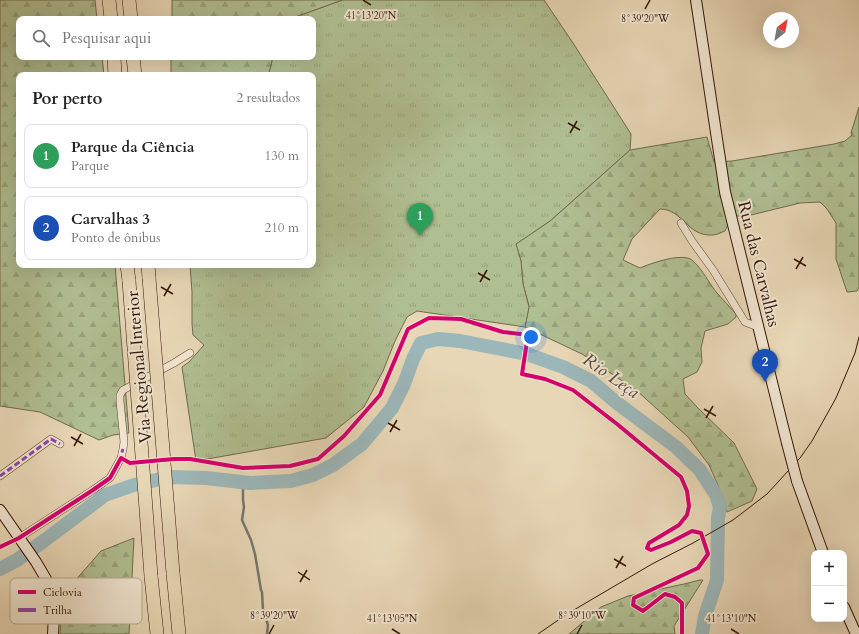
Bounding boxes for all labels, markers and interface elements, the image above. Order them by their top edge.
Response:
text: 41°13'20"N [346,9,397,23]
text: 8°39'20"W [621,12,670,26]
north arrow [763,12,799,48]
search box [16,16,316,60]
icon: search [30,27,52,49]
text: Pesquisar aqui [62,28,151,48]
text: Por perto [32,87,102,110]
text: 2 resultados [236,89,300,107]
text: Parque da Ciência [71,137,195,157]
text: 1 [43,147,49,165]
text: 130 m [265,147,299,165]
text: Parque [71,157,109,175]
street label: Rua das Carvalhas [732,199,786,330]
pin: 1 [407,203,433,236]
text: Carvalhas 3 [71,209,150,229]
text: 2 [43,219,49,237]
text: 210 m [265,219,299,237]
text: Ponto de ônibus [71,229,161,247]
street label: Via Regional Interior [121,289,157,444]
your location [521,327,541,347]
water label: Rio Leça [578,347,644,405]
pin: 2 [752,349,778,382]
map controls [811,550,847,622]
button: + [811,550,847,586]
legend [10,578,142,624]
text: Ciclovia [43,585,82,600]
button: − [811,586,847,622]
text: Trilha [43,603,72,618]
text: 8°39'20"W [250,609,299,623]
text: 8°39'10"W [558,609,607,623]
text: 41°13'05"N [367,612,418,626]
text: 41°13'10"N [706,612,757,626]

